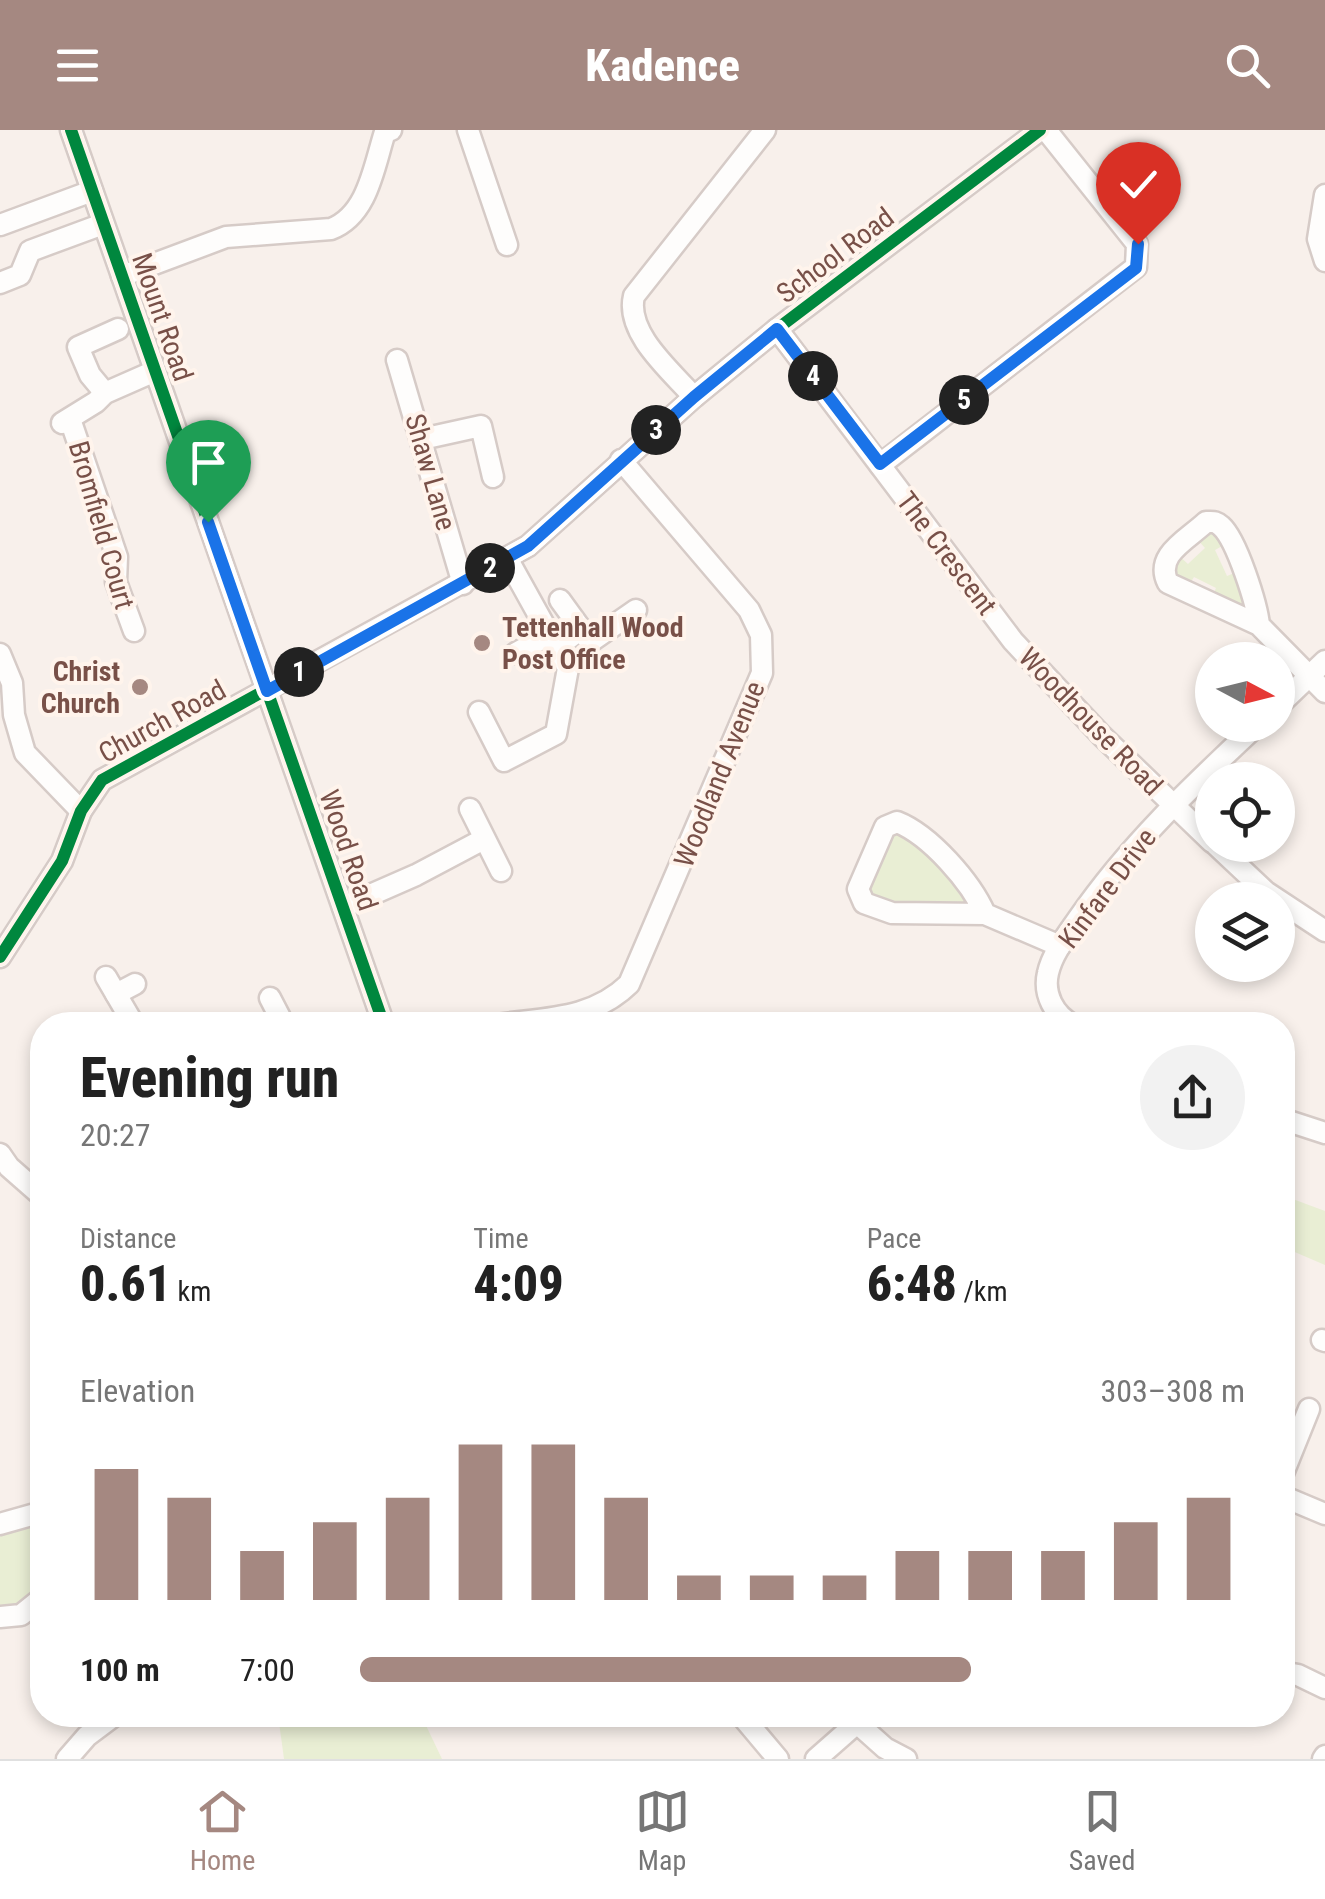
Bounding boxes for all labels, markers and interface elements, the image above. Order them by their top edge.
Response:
icon: menu [50,38,105,93]
icon: search [1220,38,1275,93]
text: Kadence [585,39,740,92]
pin [1096,142,1181,245]
icon: check [1111,157,1166,212]
street label: School Road [770,201,900,310]
street label: Mount Road [125,249,200,386]
pin: 4 [788,351,838,401]
text: 4 [806,359,820,392]
pin: 5 [939,375,989,425]
text: 5 [957,383,971,416]
pin: 3 [631,405,681,455]
street label: Shaw Lane [398,410,463,534]
text: 3 [649,413,663,446]
pin [166,420,251,523]
icon: arrive [181,435,236,490]
street label: Bromfield Court [62,437,141,613]
street label: The Crescent [890,485,1004,621]
pin: 2 [465,543,515,593]
text: 2 [483,551,497,584]
place label: Tettenhall Wood Post Office [502,611,684,676]
marker: Tettenhall Wood Post Office [471,632,493,654]
street label: Woodhouse Road [1012,641,1169,802]
north arrow [1195,642,1295,742]
map controls [1195,642,1295,982]
pin: 1 [274,647,324,697]
place label: Christ Church [41,655,120,720]
text: 1 [292,655,306,688]
street label: Church Road [93,673,232,770]
marker: Christ Church [129,676,151,698]
street label: Woodland Avenue [667,677,772,872]
button: locate [1195,762,1295,862]
street label: Wood Road [312,785,385,915]
street label: Kinfare Drive [1052,822,1163,955]
button: layers [1195,882,1295,982]
button: share [1140,1045,1245,1150]
text: Evening run [80,1046,339,1110]
text: 20:27 [80,1116,151,1154]
text: Distance [80,1222,177,1255]
text: Time [473,1222,529,1255]
text: Pace [867,1222,922,1255]
text: 0.61 [80,1255,171,1313]
text: 4:09 [473,1255,564,1313]
text: 6:48 [867,1255,957,1313]
text: km [171,1275,211,1308]
text: /km [957,1275,1008,1308]
text: Elevation [80,1372,195,1410]
text: 303–308 m [1100,1372,1245,1410]
text: 100 m [80,1651,160,1689]
text: 7:00 [240,1651,295,1689]
tab: Home [190,1784,255,1877]
tab: Map [635,1784,690,1877]
tab: Saved [1069,1784,1135,1877]

